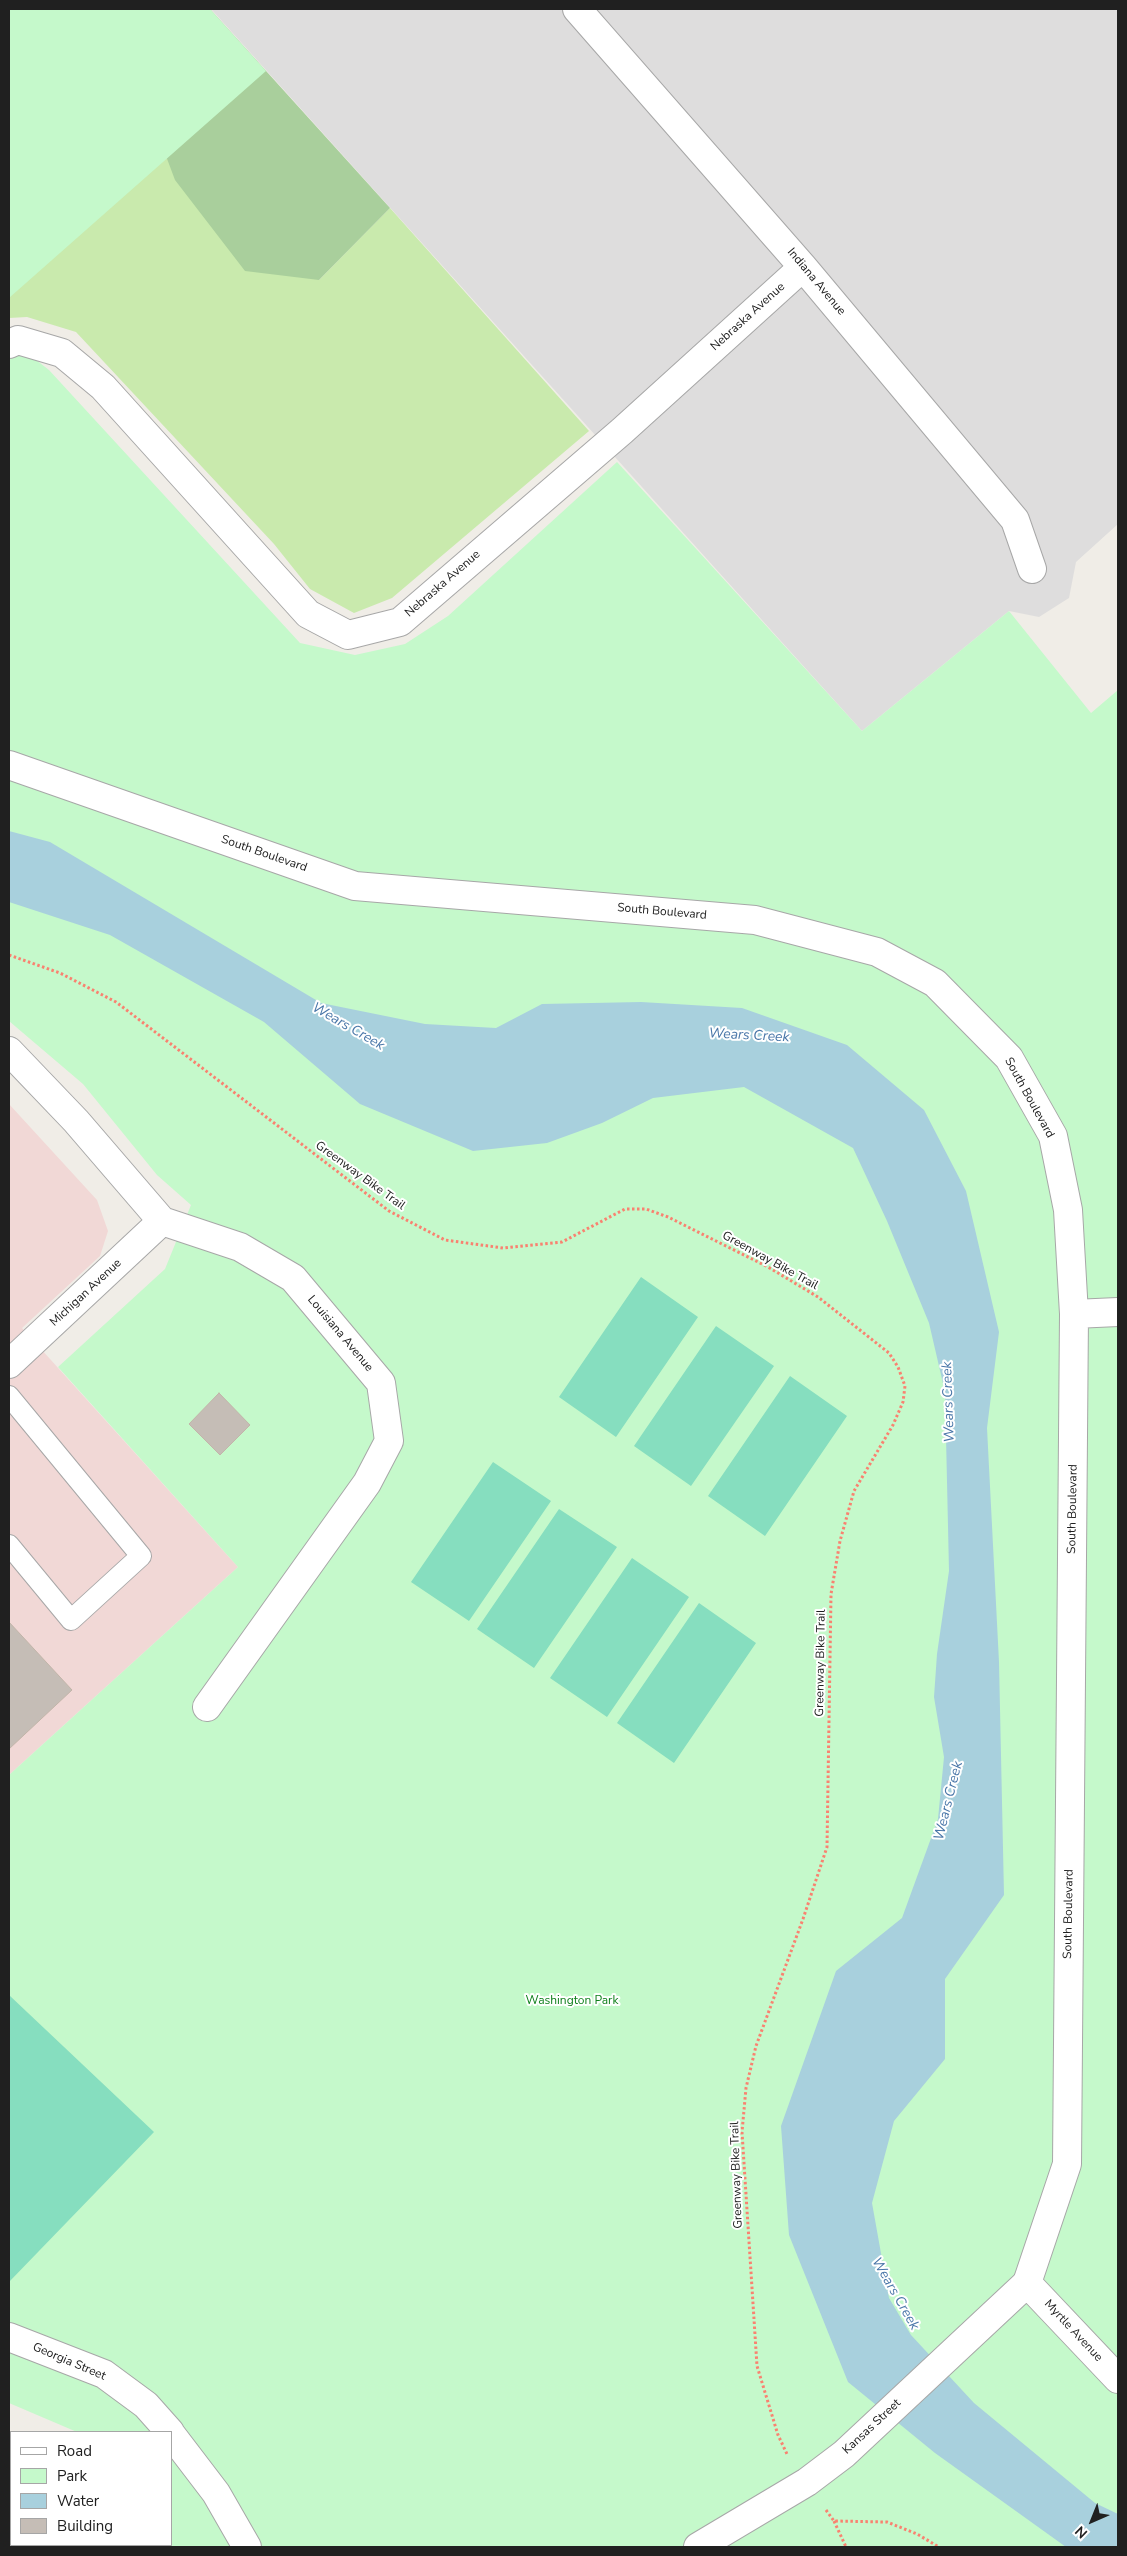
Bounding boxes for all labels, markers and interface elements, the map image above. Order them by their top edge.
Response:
street label: Indiana Avenue [784,246,848,318]
street label: Nebraska Avenue [708,280,788,354]
street label: Nebraska Avenue [402,547,484,621]
street label: South Boulevard [219,833,309,875]
street label: South Boulevard [617,901,707,923]
water label: Wears Creek [309,999,387,1055]
water label: Wears Creek [708,1025,790,1047]
street label: South Boulevard [1001,1055,1057,1141]
street label: Greenway Bike Trail [312,1139,408,1213]
street label: Greenway Bike Trail [720,1229,820,1293]
street label: Michigan Avenue [47,1256,125,1330]
street label: Louisiana Avenue [304,1293,376,1375]
water label: Wears Creek [939,1361,959,1443]
street label: South Boulevard [1065,1464,1081,1554]
street label: Greenway Bike Trail [813,1609,829,1717]
water label: Wears Creek [931,1760,967,1842]
street label: South Boulevard [1061,1869,1077,1959]
park label: Washington Park [526,1994,618,2008]
street label: Greenway Bike Trail [728,2121,746,2229]
water label: Wears Creek [867,2255,923,2333]
street label: Myrtle Avenue [1041,2297,1105,2365]
street label: Georgia Street [30,2340,108,2384]
street label: Kansas Street [840,2396,904,2458]
legend [10,2431,172,2546]
text: Road [57,2441,92,2461]
text: Park [57,2466,87,2486]
text: Water [57,2491,99,2511]
north arrow [1067,2496,1117,2546]
text: Building [57,2516,113,2536]
text: N [1071,2522,1092,2543]

